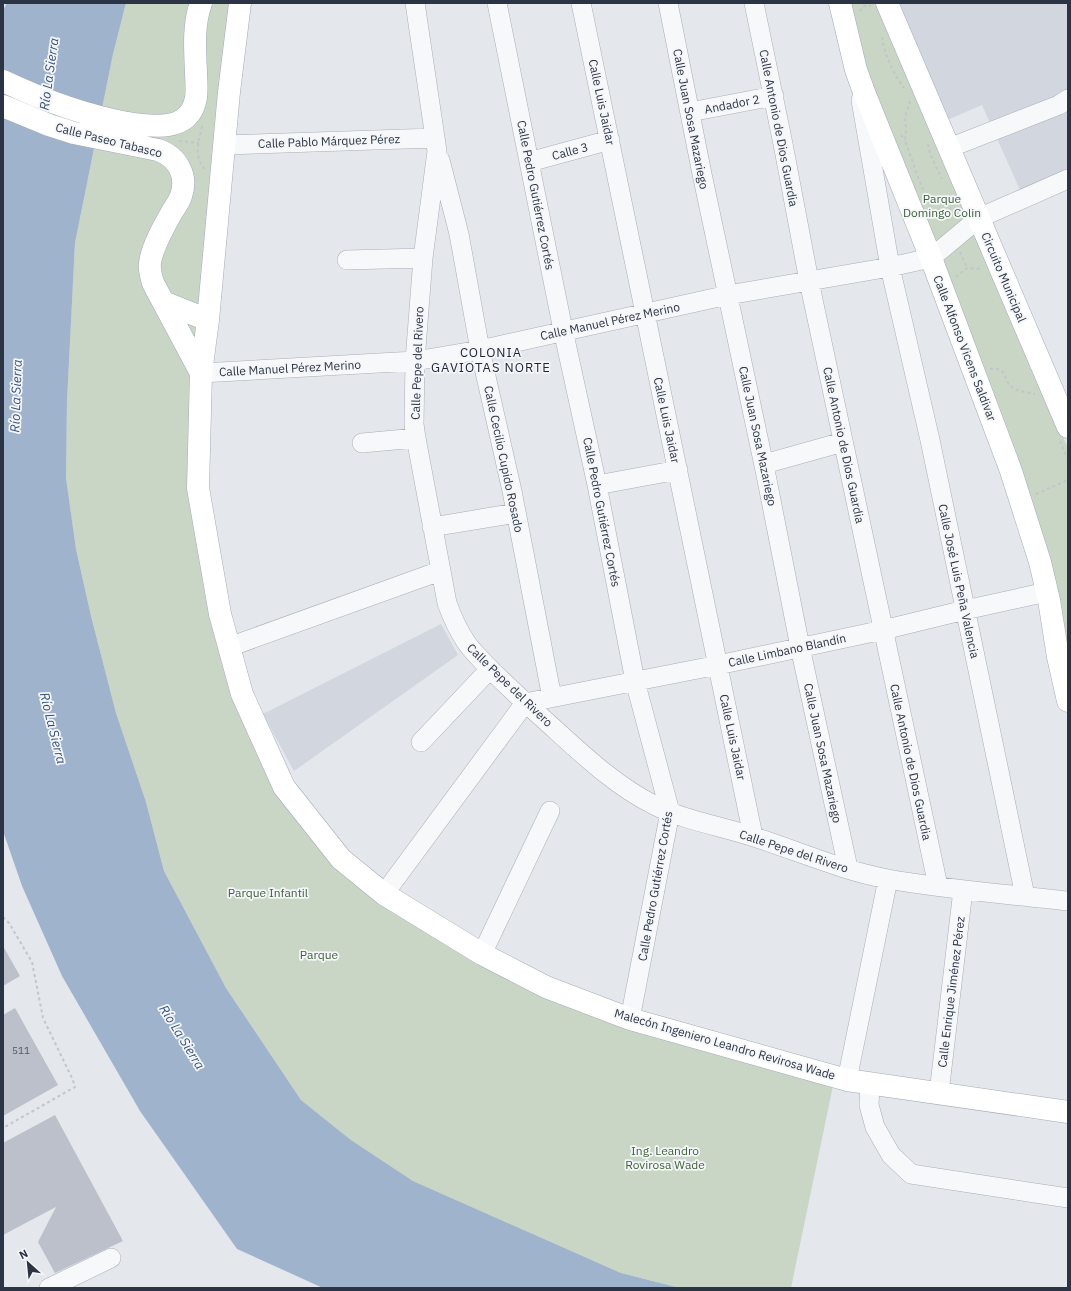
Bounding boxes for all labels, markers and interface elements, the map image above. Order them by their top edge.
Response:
water label: Río La Sierra [36,37,62,111]
street label: Calle Juan Sosa Mazariego [670,48,712,191]
street label: Calle Antonio de Dios Guardia [756,48,802,208]
street label: Calle Luis Jaidar [586,58,619,147]
street label: Andador 2 [703,91,761,117]
street label: Calle Paseo Tabasco [54,119,164,161]
street label: Calle Pedro Gutiérrez Cortés [514,119,558,271]
street label: Calle Pablo Márquez Pérez [258,131,401,151]
street label: Calle 3 [550,139,590,163]
park label: Parque Domingo Colin [903,191,981,220]
street label: Circuito Municipal [978,230,1030,324]
street label: Calle Alfonso Vicens Saldivar [930,273,1000,424]
street label: Calle Manuel Pérez Merino [539,299,681,343]
street label: Calle Pepe del Rivero [408,306,426,420]
district label: COLONIA GAVIOTAS NORTE [431,344,551,376]
street label: Calle Manuel Pérez Merino [219,357,362,379]
water label: Río La Sierra [6,359,26,433]
street label: Calle Juan Sosa Mazariego [736,365,780,508]
street label: Calle Antonio de Dios Guardia [820,365,868,525]
street label: Calle Luis Jaidar [651,376,684,465]
street label: Calle Cecilio Cupido Rosado [481,384,527,534]
street label: Calle Pedro Gutiérrez Cortés [580,436,624,588]
street label: Calle José Luis Peña Valencia [935,502,983,660]
street label: Calle Limbano Blandín [727,630,847,670]
street label: Calle Pepe del Rivero [464,640,556,730]
street label: Calle Juan Sosa Mazariego [801,682,845,825]
street label: Calle Antonio de Dios Guardia [887,682,935,842]
water label: Río La Sierra [36,691,70,765]
street label: Calle Luis Jaidar [717,693,750,782]
street label: Calle Pedro Gutiérrez Cortés [634,810,676,962]
street label: Calle Pepe del Rivero [738,826,851,876]
park label: Parque Infantil [228,885,308,900]
street label: Calle Enrique Jiménez Pérez [934,915,968,1068]
park label: Parque [300,947,339,962]
water label: Río La Sierra [155,1002,209,1072]
street label: Malecón Ingeniero Leandro Revirosa Wade [613,1005,838,1083]
house number: 511 [12,1044,30,1057]
park label: Ing. Leandro Rovirosa Wade [625,1143,705,1172]
north arrow [8,1243,48,1283]
text: N [17,1246,30,1262]

